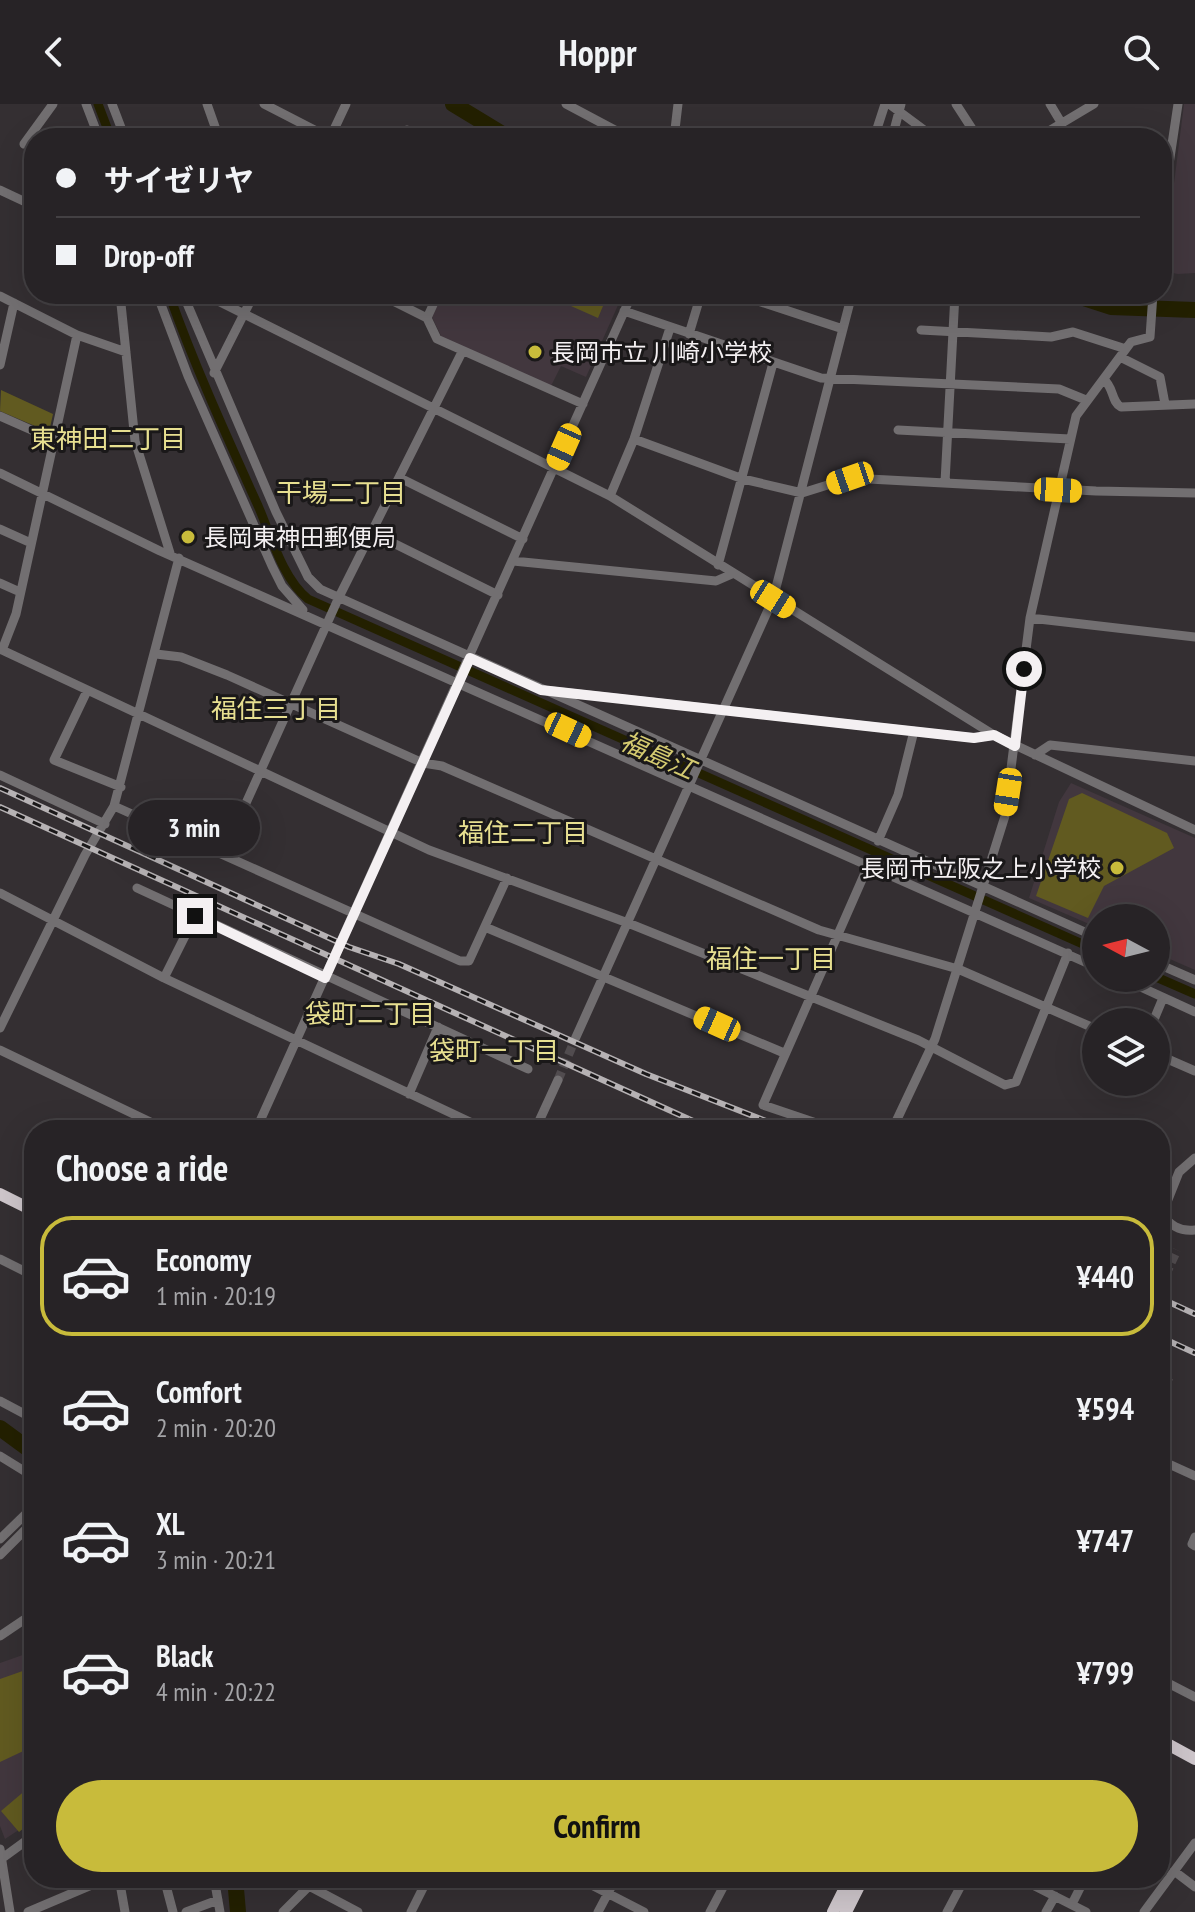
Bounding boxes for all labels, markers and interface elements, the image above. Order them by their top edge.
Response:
text: Hoppr [559,29,636,76]
icon: back [32,30,76,74]
icon: search [1119,30,1163,74]
text: サイゼリヤ [104,160,254,199]
text: Drop-off [104,236,194,275]
place label: 長岡市立 川崎小学校 [551,337,772,368]
marker: 長岡市立 川崎小学校 [526,343,544,361]
car [543,420,585,474]
district label: 東神田二丁目 [30,422,186,455]
car [823,459,877,497]
district label: 干場二丁目 [276,476,406,509]
car [1033,477,1083,503]
place label: 長岡東神田郵便局 [204,522,396,553]
marker: 長岡東神田郵便局 [179,528,197,546]
car [746,576,800,622]
route start [1006,651,1042,687]
district label: 福住三丁目 [211,692,341,725]
car [541,709,595,751]
water label: 福島江 [616,724,703,787]
car [992,766,1024,818]
callout: 3 min [129,800,261,856]
text: 3 min [168,811,220,844]
district label: 福住二丁目 [458,816,588,849]
place label: 長岡市立阪之上小学校 [861,853,1101,884]
marker: 長岡市立阪之上小学校 [1108,859,1126,877]
route end [177,898,213,934]
north arrow [1082,904,1170,992]
map controls [1082,904,1170,1096]
district label: 福住一丁目 [706,942,836,975]
district label: 袋町二丁目 [305,997,435,1030]
car [690,1003,744,1045]
button: layers [1082,1008,1170,1096]
district label: 袋町一丁目 [429,1034,559,1067]
text: Choose a ride [56,1144,228,1191]
icon: car [60,1240,132,1312]
text: Economy [156,1240,251,1279]
text: ¥440 [1077,1257,1134,1296]
text: 1 min · 20:19 [156,1279,276,1312]
icon: car [60,1372,132,1444]
text: Comfort [156,1372,242,1411]
text: ¥594 [1077,1389,1134,1428]
text: 2 min · 20:20 [156,1411,276,1444]
icon: car [60,1504,132,1576]
text: XL [156,1504,185,1543]
text: ¥747 [1077,1521,1134,1560]
text: 3 min · 20:21 [156,1543,276,1576]
icon: car [60,1636,132,1708]
text: Black [156,1636,213,1675]
text: ¥799 [1077,1653,1134,1692]
text: 4 min · 20:22 [156,1675,276,1708]
button: Confirm [56,1780,1138,1872]

